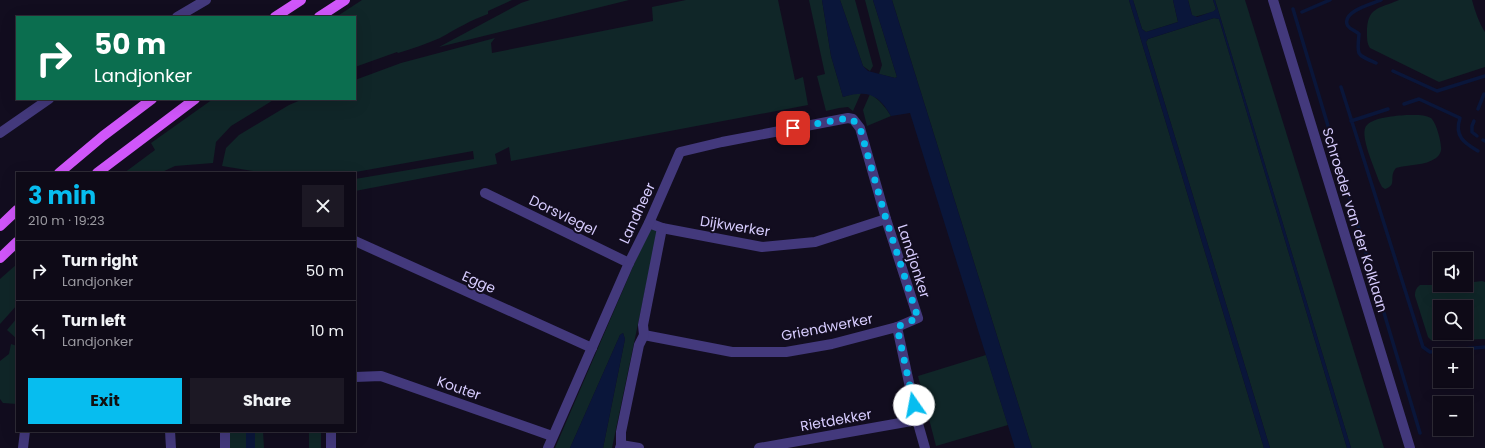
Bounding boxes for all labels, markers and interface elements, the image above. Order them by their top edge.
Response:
text: 50 m [94,25,166,64]
icon: right [28,32,80,84]
text: Landjonker [94,63,192,88]
pin [776,111,810,145]
icon: arrive [782,117,804,139]
street label: Schroeder van der Kolklaan [1317,125,1393,315]
text: 3 min [28,179,96,212]
street label: Landheer [614,179,660,247]
button: close [302,185,344,227]
street label: Dorsvlegel [526,190,600,240]
text: 210 m · 19:23 [28,211,105,230]
street label: Dijkwerker [699,211,771,241]
street label: Landjonker [893,222,935,300]
text: Turn right [62,250,138,271]
map controls [1433,252,1473,436]
button: sound [1433,252,1473,292]
icon: right [28,260,50,282]
text: 50 m [306,260,344,281]
street label: Egge [459,266,499,298]
text: Landjonker [62,272,133,291]
button: search [1433,300,1473,340]
street label: Griendwerker [779,308,875,346]
text: Turn left [62,310,126,331]
icon: left [28,320,50,342]
text: 10 m [310,320,344,341]
text: Landjonker [62,332,133,351]
button: + [1433,348,1473,388]
street label: Kouter [434,371,484,405]
button: Exit [28,378,182,424]
button: Share [190,378,344,424]
position arrow [893,384,935,426]
button: − [1433,396,1473,436]
street label: Rietdekker [799,404,873,436]

